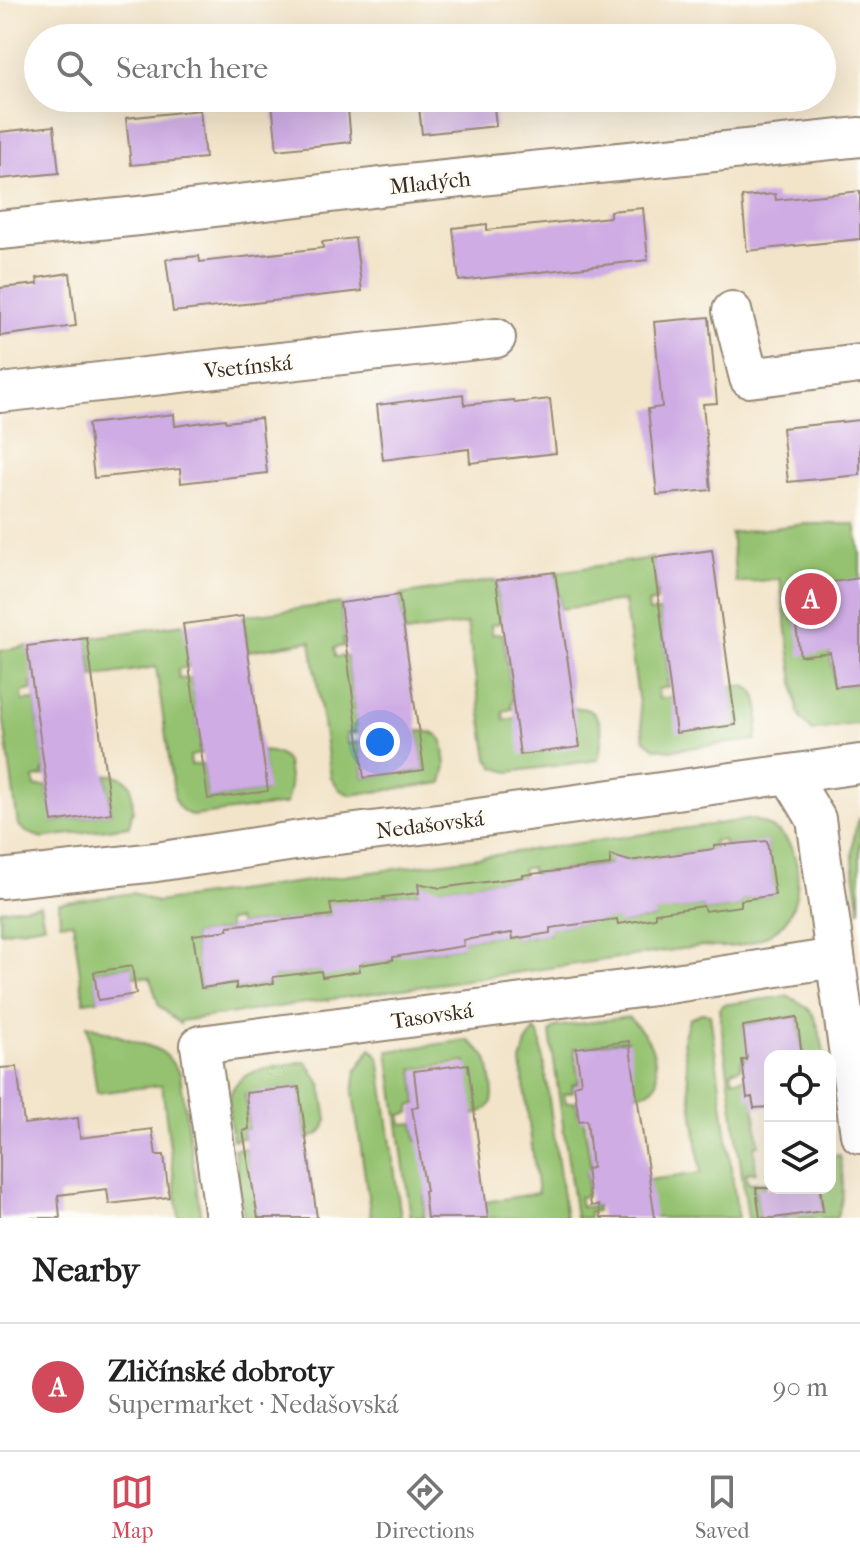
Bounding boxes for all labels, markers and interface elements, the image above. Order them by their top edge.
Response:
search box [24,24,836,112]
icon: search [52,46,96,90]
text: Search here [116,51,268,86]
street label: Mladých [388,166,473,200]
street label: Vsetínská [202,349,294,385]
pin: A [785,569,837,629]
your location [360,722,400,762]
street label: Nedašovská [375,805,487,845]
street label: Tasovská [389,997,476,1035]
map controls [764,1050,836,1194]
button: locate [764,1050,836,1122]
button: layers [764,1122,836,1194]
text: Nearby [32,1250,139,1290]
text: Zličínské dobroty [108,1354,333,1389]
text: A [50,1372,66,1403]
text: 90 m [773,1372,828,1403]
text: Supermarket · Nedašovská [108,1389,399,1420]
tab: Map [110,1470,154,1544]
tab: Directions [375,1470,474,1544]
tab: Saved [695,1470,750,1544]

